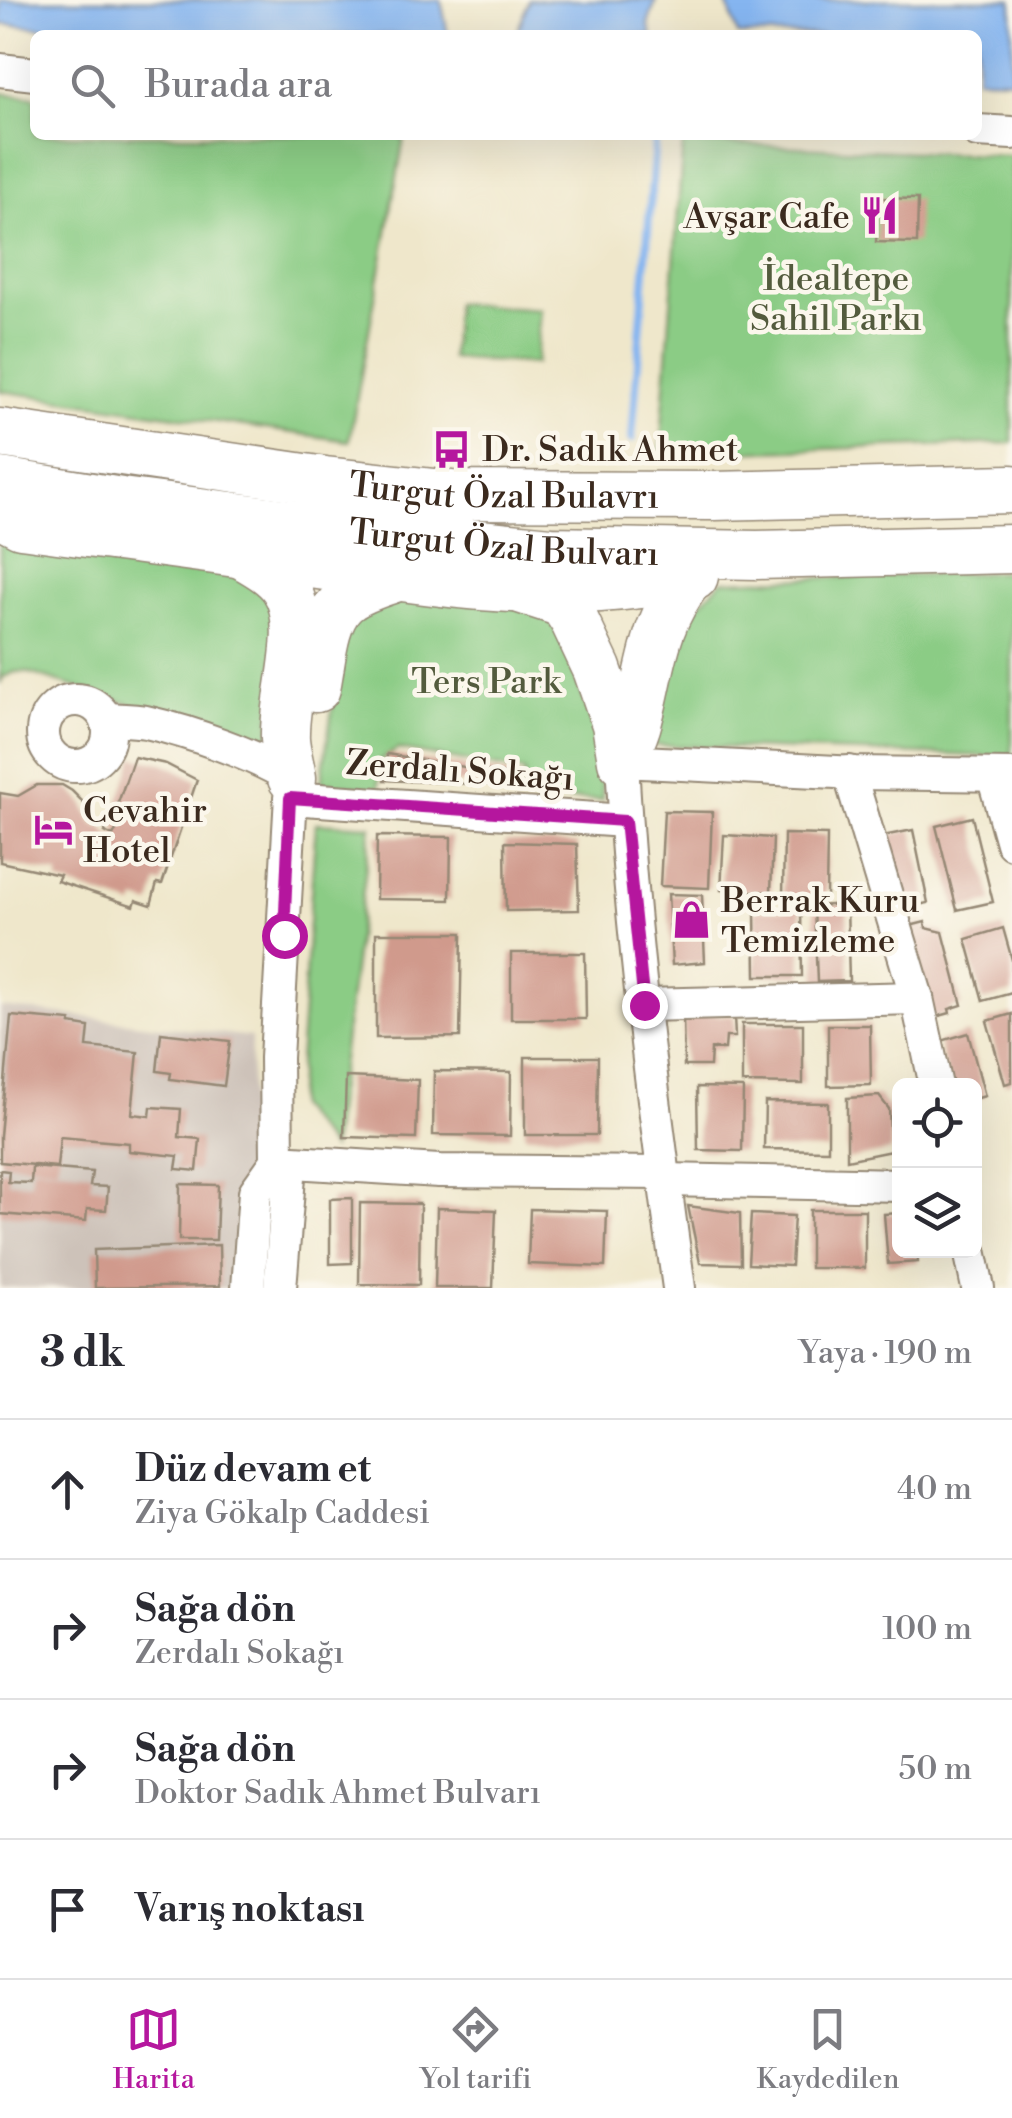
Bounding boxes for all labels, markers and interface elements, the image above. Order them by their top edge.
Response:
search box [30,30,982,140]
icon: search [65,58,120,113]
text: Burada ara [145,62,332,109]
restaurant icon: Avşar Cafe [859,195,901,237]
place label: Avşar Cafe [682,196,850,239]
park label: İdealtepe Sahil Parkı [750,257,922,341]
bus stop icon: Dr. Sadık Ahmet [431,428,473,470]
place label: Dr. Sadık Ahmet [482,429,738,472]
street label: Turgut Özal Bulavrı [347,464,659,519]
street label: Turgut Özal Bulvarı [347,511,659,576]
park label: Ters Park [411,661,563,704]
street label: Zerdalı Sokağı [344,742,575,801]
place label: Cevahir Hotel [83,790,207,873]
hotel icon: Cevahir Hotel [32,809,74,851]
place label: Berrak Kuru Temizleme [720,880,919,963]
shop icon: Berrak Kuru Temizleme [670,899,712,941]
route start [262,913,308,959]
route end [622,983,668,1029]
map controls [892,1078,982,1258]
button: locate [892,1078,982,1168]
button: layers [892,1168,982,1258]
text: 3 dk [40,1327,124,1380]
text: Yaya · 190 m [799,1333,972,1373]
text: Düz devam et [135,1446,371,1493]
icon: ahead [40,1462,95,1517]
text: 40 m [897,1469,972,1509]
text: Ziya Gökalp Caddesi [135,1493,430,1533]
text: Sağa dön [135,1586,295,1633]
icon: right [40,1602,95,1657]
text: 100 m [882,1609,972,1649]
text: Zerdalı Sokağı [135,1633,344,1673]
text: Sağa dön [135,1726,295,1773]
icon: right [40,1742,95,1797]
text: 50 m [899,1749,972,1789]
text: Doktor Sadık Ahmet Bulvarı [135,1773,540,1813]
icon: arrive [40,1882,95,1937]
text: Varış noktası [135,1886,364,1933]
tab: Harita [113,2002,195,2097]
tab: Yol tarifi [420,2002,531,2097]
tab: Kaydedilen [756,2002,899,2097]

